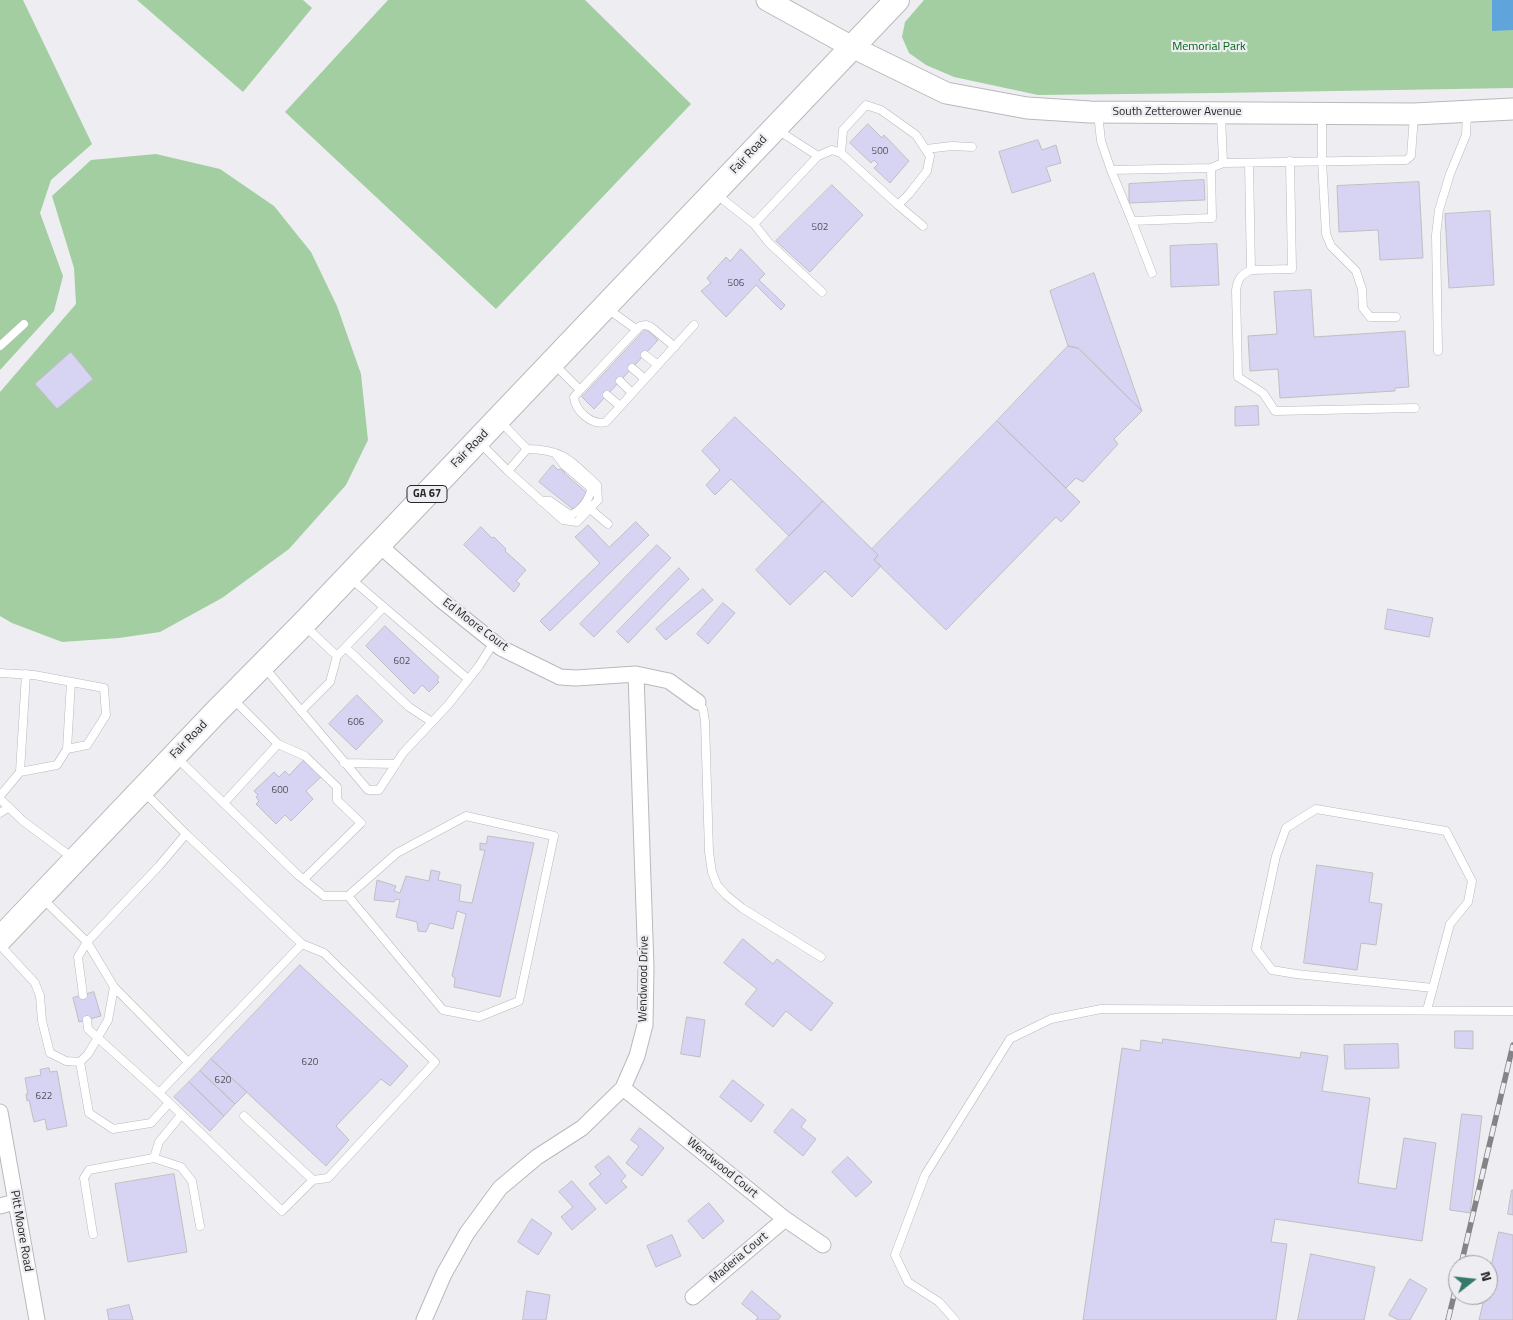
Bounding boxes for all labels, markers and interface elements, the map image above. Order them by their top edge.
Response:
park label: Memorial Park [1172,40,1246,54]
street label: South Zetterower Avenue [1112,105,1242,119]
street label: Fair Road [728,133,770,177]
house number: 500 [872,146,888,158]
house number: 502 [812,222,828,234]
house number: 506 [728,278,744,290]
street label: Fair Road [448,427,492,471]
road number: GA 67 [407,486,447,502]
street label: Ed Moore Court [439,596,511,654]
house number: 602 [394,656,410,668]
house number: 606 [348,717,364,729]
street label: Fair Road [167,718,211,762]
house number: 600 [272,785,288,797]
street label: Wendwood Drive [636,936,652,1022]
house number: 620 [302,1057,318,1069]
house number: 620 [215,1075,231,1087]
house number: 622 [36,1091,52,1103]
street label: Wendwood Court [683,1135,761,1201]
street label: Pitt Moore Road [7,1189,35,1273]
street label: Maderia Court [707,1230,771,1286]
north arrow [1448,1255,1498,1305]
text: N [1476,1268,1498,1284]

